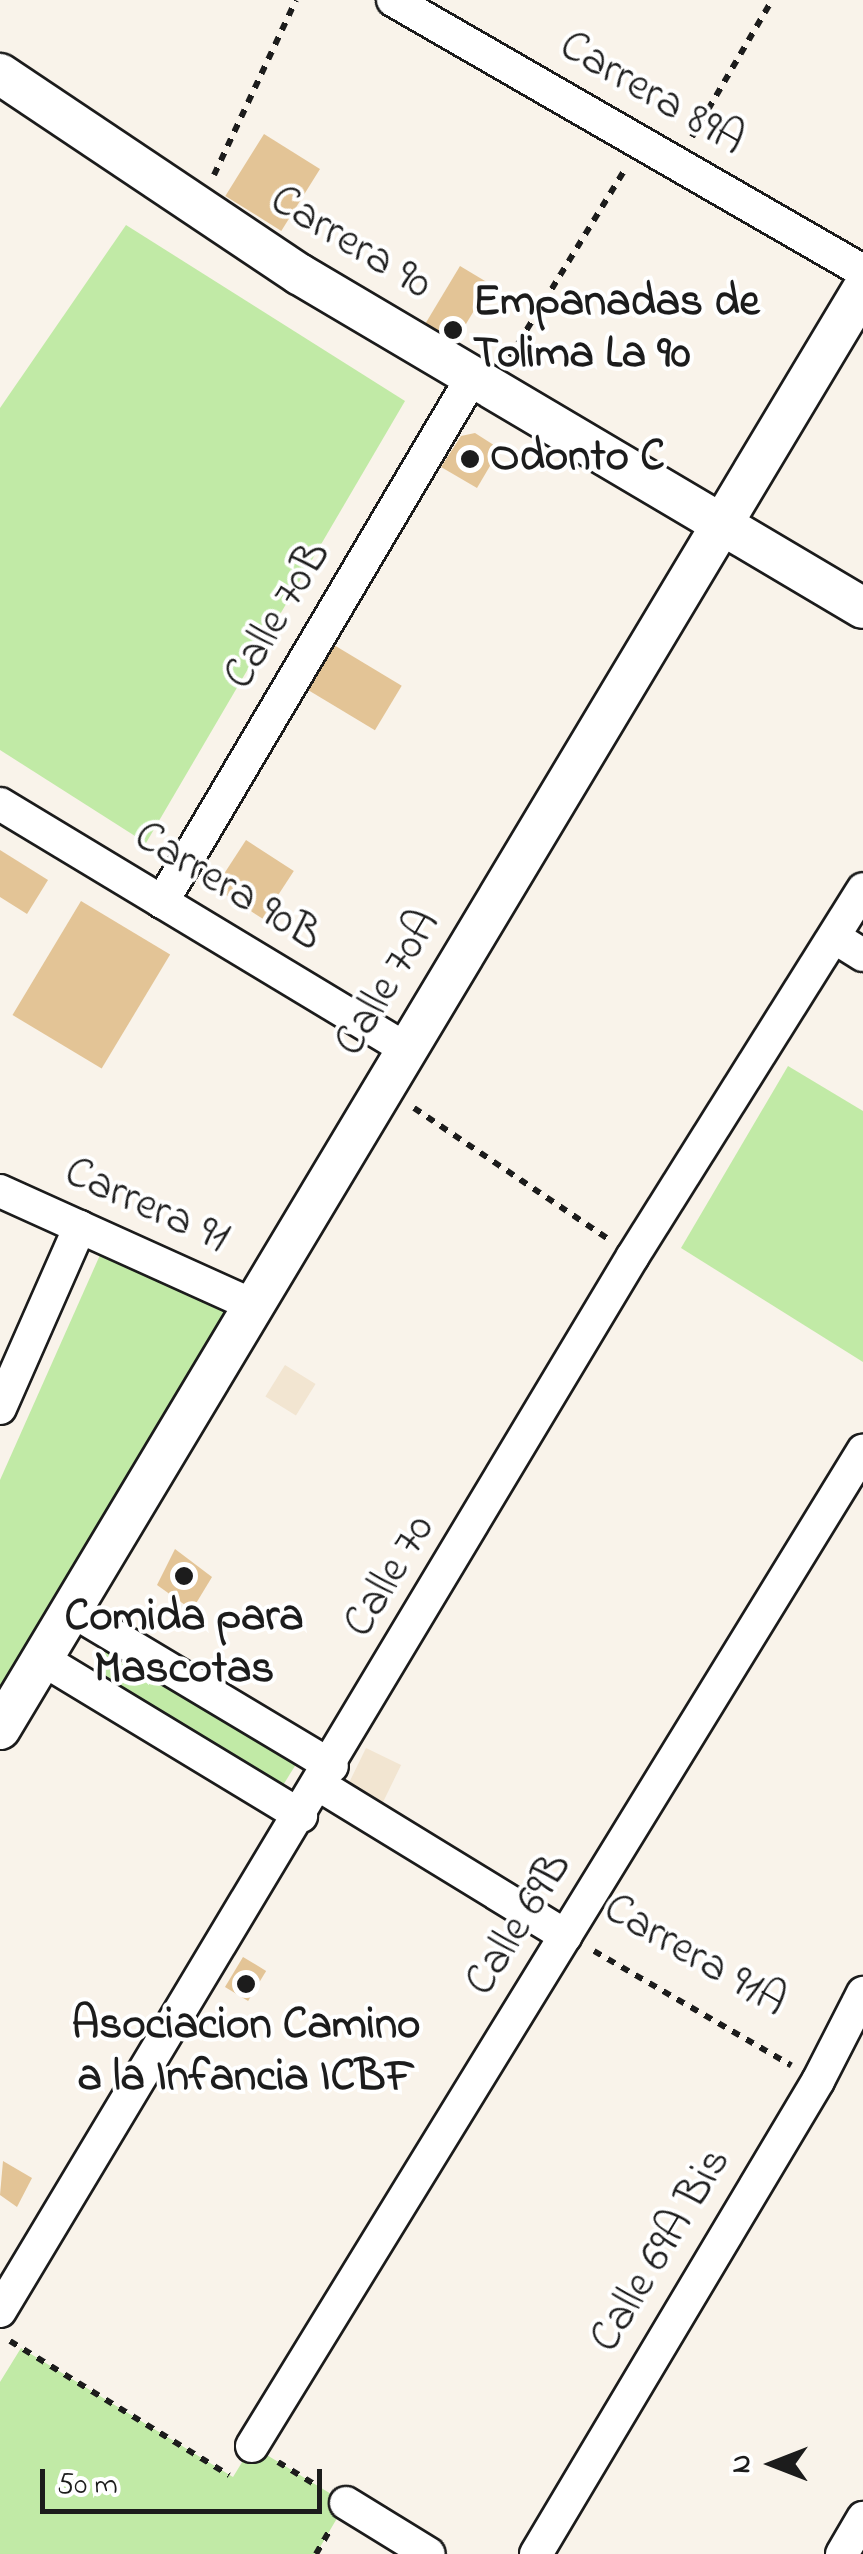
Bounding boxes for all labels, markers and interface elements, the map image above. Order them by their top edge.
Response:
street label: Carrera 89A [549,20,753,170]
street label: Carrera 90 [259,175,441,313]
place label: Empanadas de Tolima La 90 [473,277,760,383]
marker: Empanadas de Tolima La 90 [442,319,464,341]
place label: Odonto C [490,432,665,486]
marker: Odonto C [459,448,481,470]
street label: Calle 70B [214,532,344,700]
street label: Carrera 90B [123,811,331,965]
street label: Calle 70A [324,901,454,1067]
street label: Carrera 91 [55,1147,237,1267]
street label: Calle 70 [333,1506,449,1648]
marker: Comida para Mascotas [173,1565,195,1587]
place label: Comida para Mascotas [65,1592,303,1698]
street label: Calle 69B [455,1843,585,2007]
street label: Carrera 91A [593,1883,795,2031]
marker: Asociacion Camino a la Infancia ICBF [235,1973,257,1995]
place label: Asociacion Camino a la Infancia ICBF [72,2000,420,2106]
street label: Calle 69A Bis [580,2139,744,2363]
north arrow [723,2414,823,2514]
scale bar [45,2449,328,2511]
text: N [722,2455,763,2473]
text: 50 m [57,2464,118,2508]

